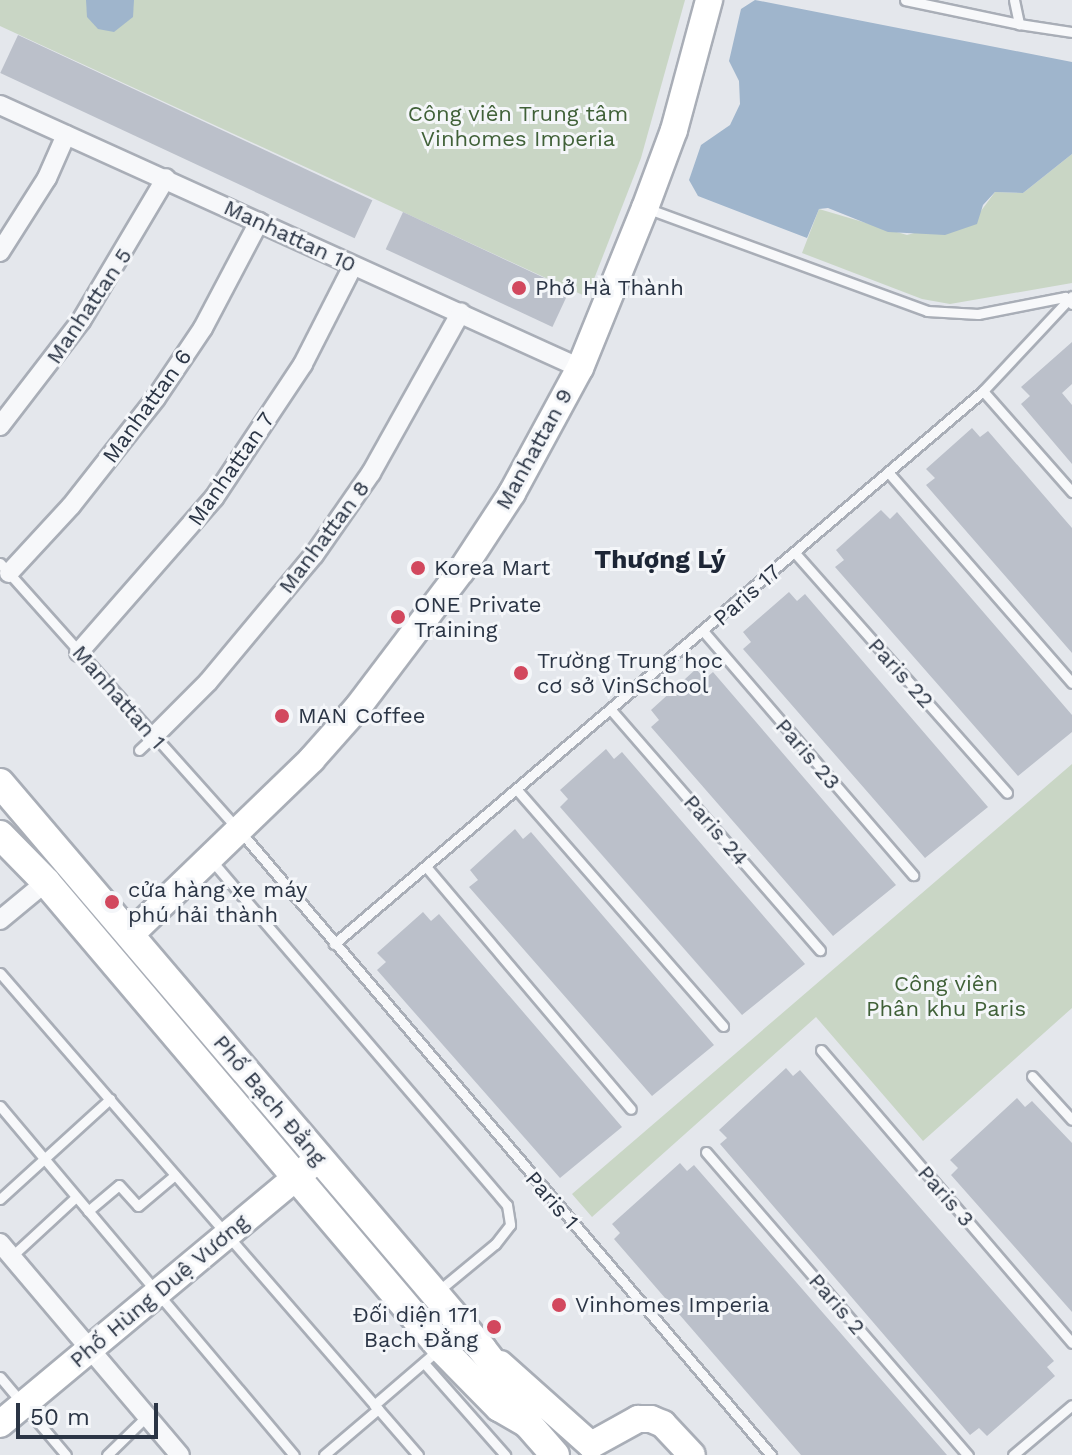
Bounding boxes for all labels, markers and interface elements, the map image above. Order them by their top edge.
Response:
park label: Công viên Trung tâm Vinhomes Imperia [407,100,629,152]
street label: Manhattan 10 [220,194,360,278]
street label: Manhattan 5 [41,243,137,369]
place label: Phở Hà Thành [535,275,685,301]
marker: Phở Hà Thành [510,279,528,297]
street label: Manhattan 6 [97,344,197,468]
street label: Manhattan 9 [490,384,578,514]
street label: Manhattan 7 [182,407,280,531]
street label: Manhattan 8 [273,475,375,599]
district label: Thượng Lý [594,544,726,576]
place label: Korea Mart [434,555,551,581]
marker: Korea Mart [409,559,427,577]
street label: Paris 17 [708,559,786,631]
place label: ONE Private Training [414,591,541,642]
marker: ONE Private Training [389,608,407,626]
street label: Paris 22 [863,632,939,714]
street label: Manhattan 1 [67,639,171,755]
place label: Trường Trung học cơ sở VinSchool [537,647,724,698]
marker: Trường Trung học cơ sở VinSchool [512,664,530,682]
place label: MAN Coffee [298,703,425,729]
marker: MAN Coffee [273,707,291,725]
street label: Paris 23 [770,713,846,795]
street label: Paris 24 [678,789,754,871]
place label: cửa hàng xe máy phú hải thành [128,876,308,928]
marker: cửa hàng xe máy phú hải thành [103,893,121,911]
park label: Công viên Phân khu Paris [866,970,1026,1022]
street label: Phố Bạch Đằng [208,1029,332,1171]
street label: Paris 3 [912,1160,980,1232]
street label: Paris 1 [520,1166,584,1234]
street label: Phố Hùng Duệ Vương [64,1208,254,1374]
street label: Paris 2 [803,1268,871,1340]
place label: Vinhomes Imperia [575,1292,769,1318]
marker: Vinhomes Imperia [550,1296,568,1314]
place label: Đối diện 171 Bạch Đằng [352,1301,478,1352]
marker: Đối diện 171 Bạch Đằng [485,1318,503,1336]
scale bar [20,1387,162,1437]
text: 50 m [30,1403,90,1431]

